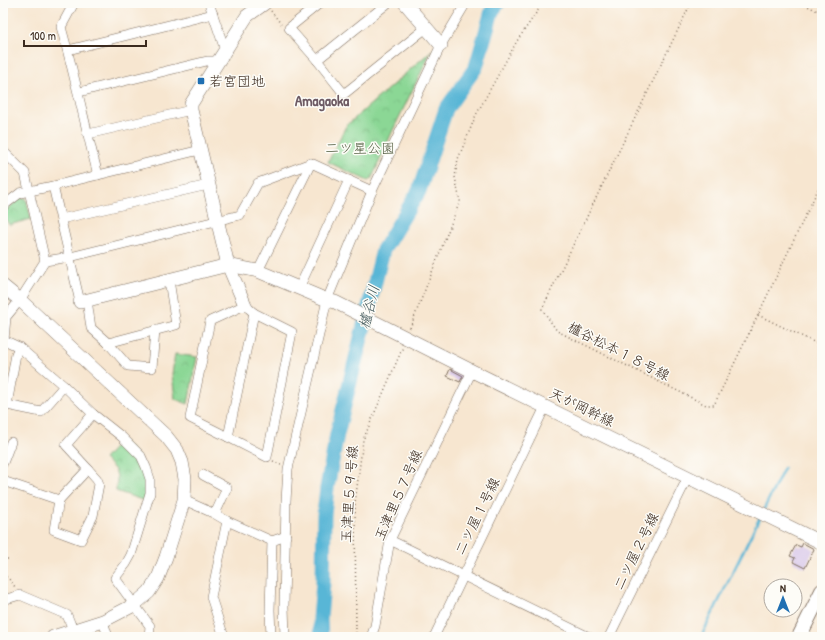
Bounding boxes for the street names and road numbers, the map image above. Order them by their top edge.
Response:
street label: 櫨谷松本１８号線 [565,317,673,384]
street label: 天が岡幹線 [547,383,618,430]
street label: 玉津里５９号線 [336,444,361,544]
street label: 玉津里５７号線 [369,446,426,543]
street label: 二ツ屋１号線 [450,474,504,558]
street label: 二ツ屋２号線 [609,509,663,593]

